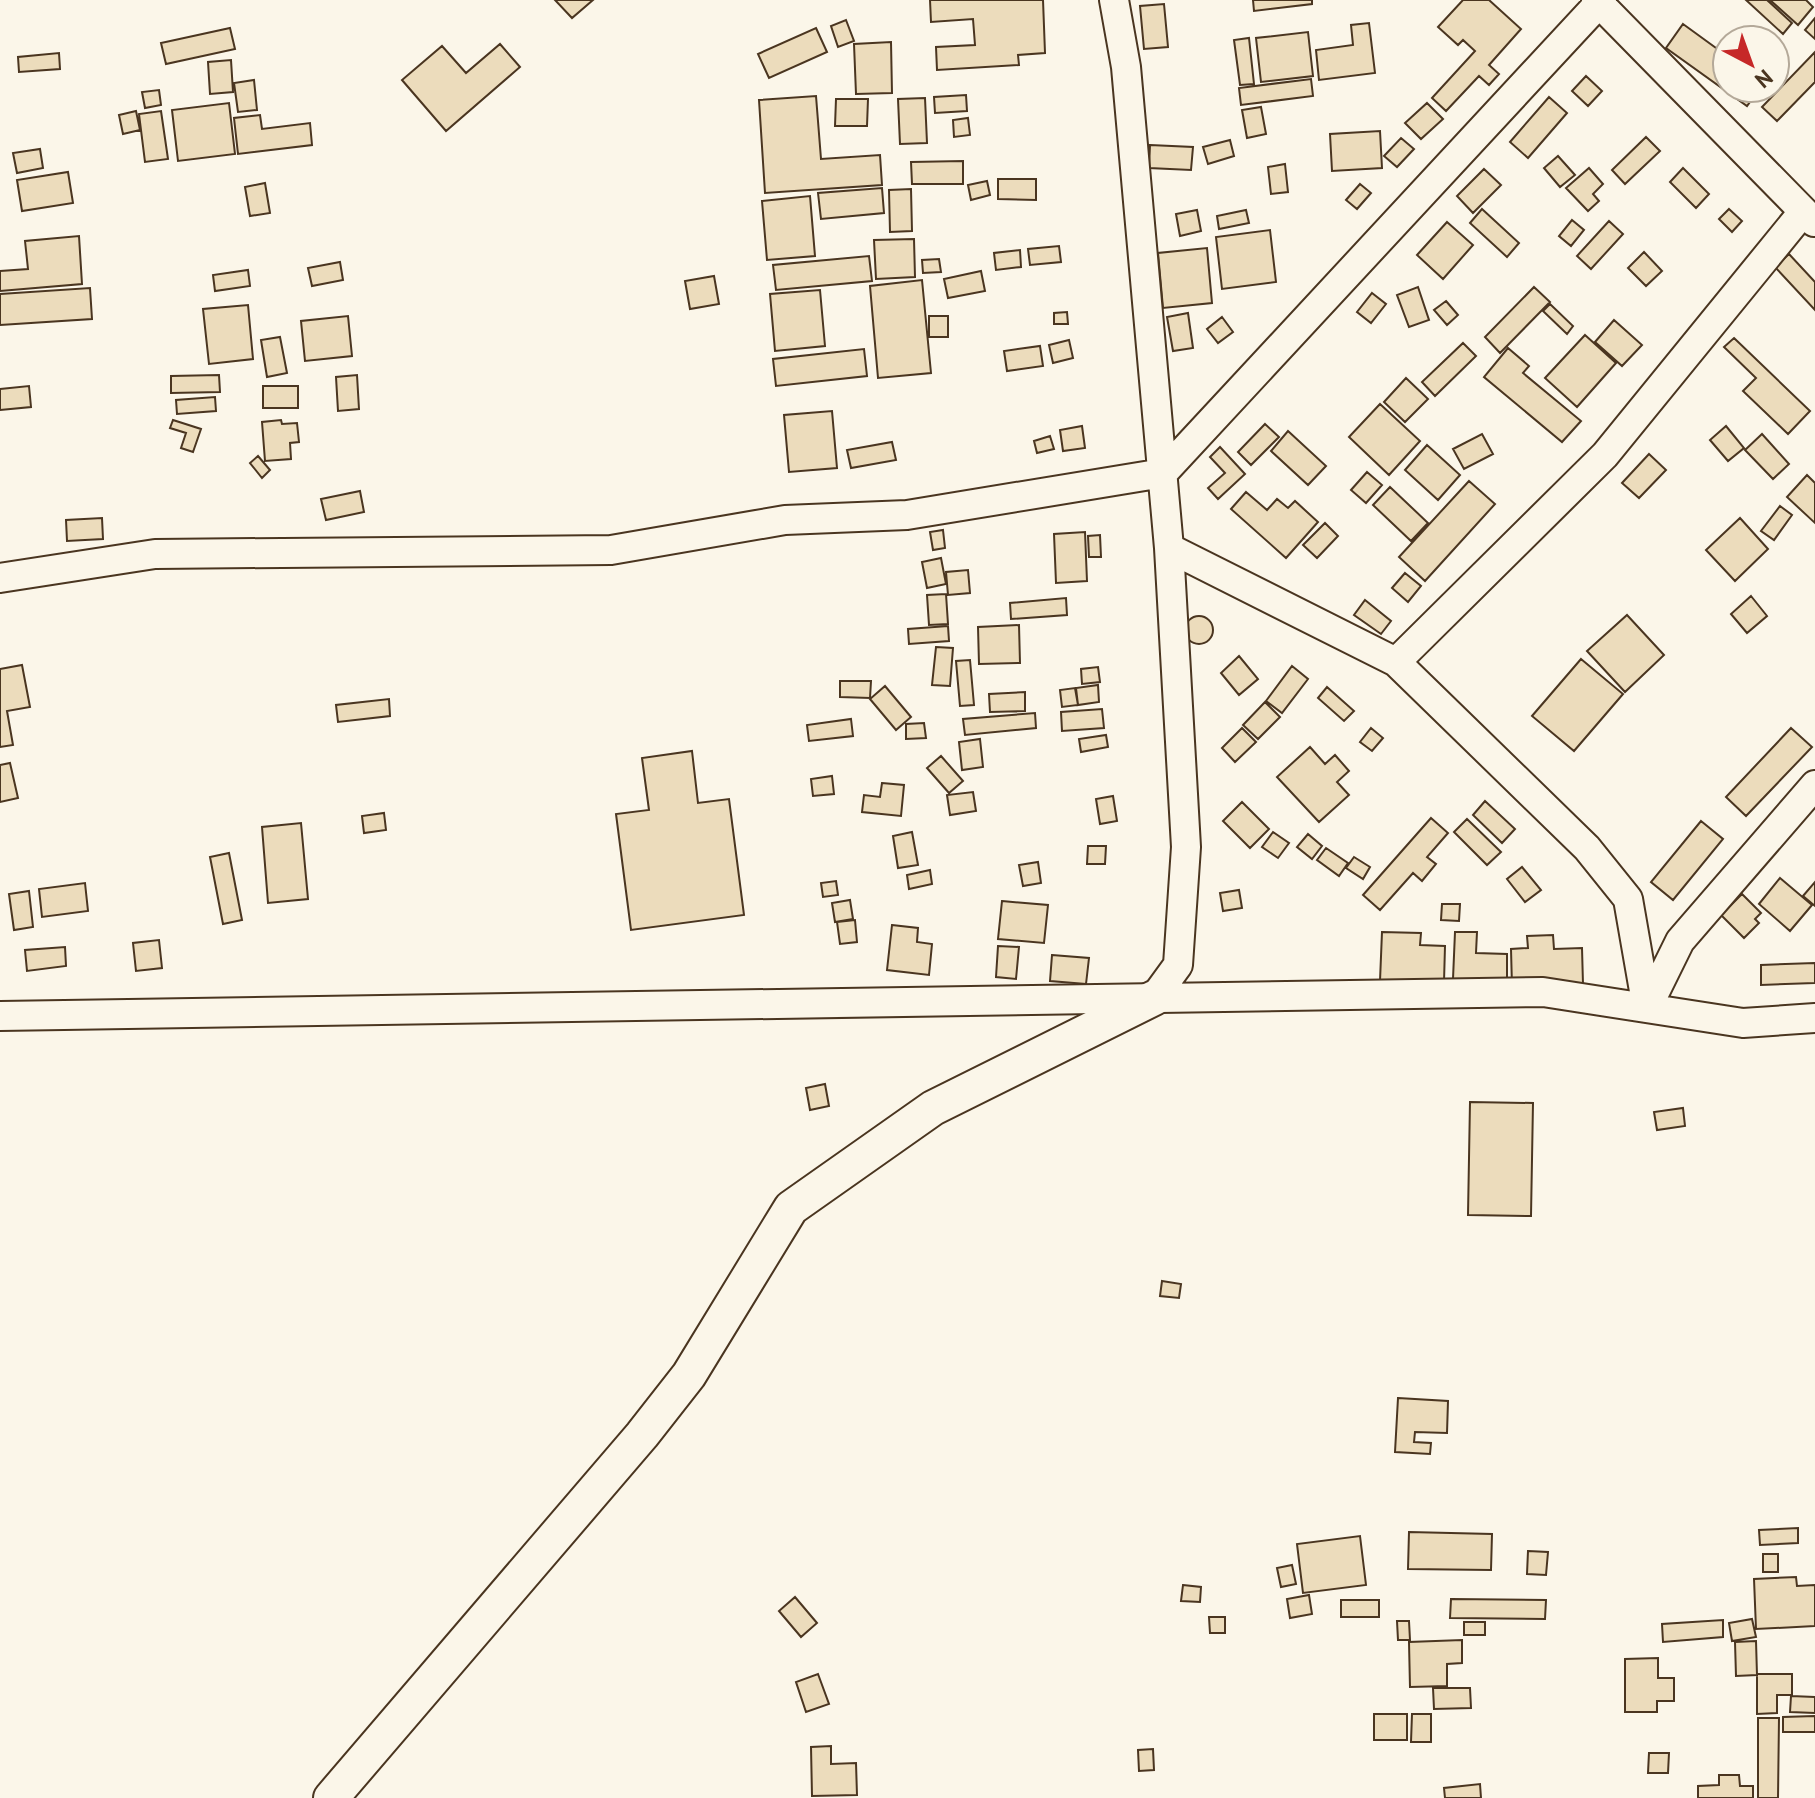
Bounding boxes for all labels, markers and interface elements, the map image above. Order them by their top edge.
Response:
north arrow [1711,24,1791,104]
text: N [1749,64,1779,94]

